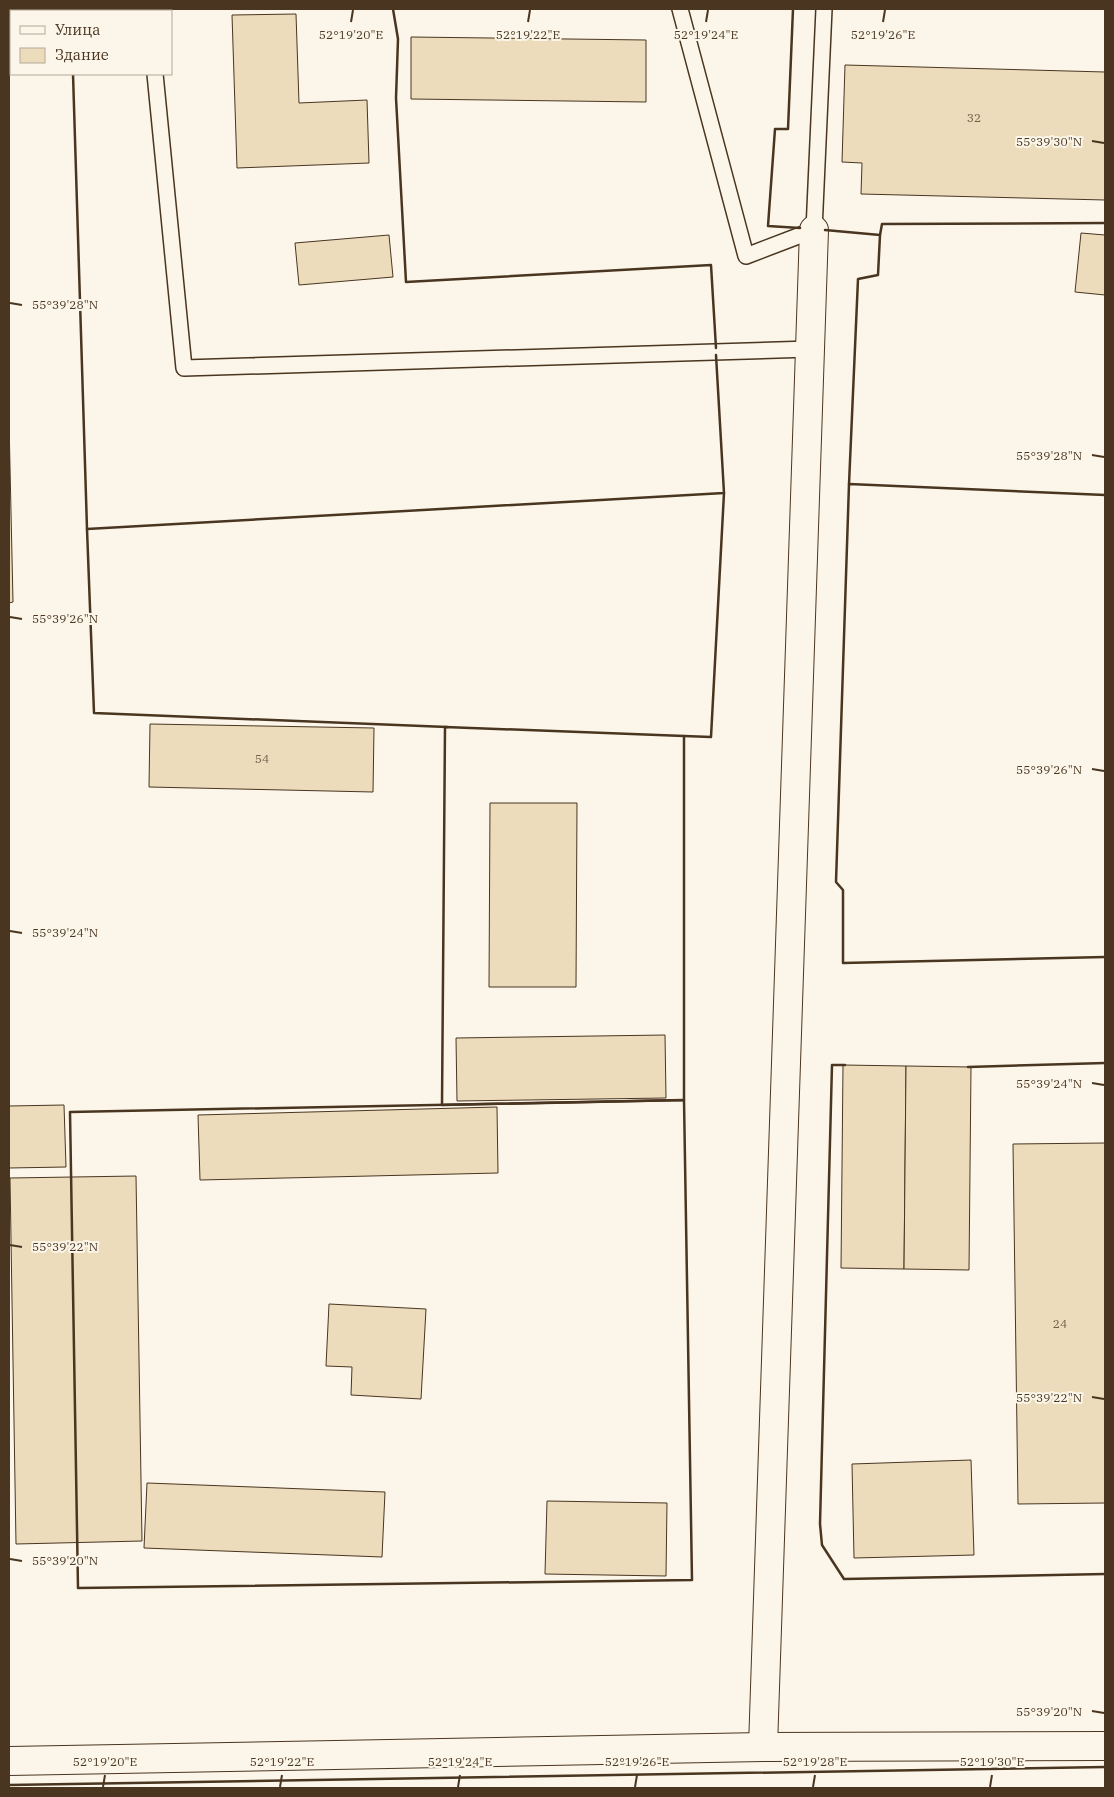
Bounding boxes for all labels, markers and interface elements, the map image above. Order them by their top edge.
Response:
legend [10,10,172,75]
text: Улица [55,20,100,39]
text: 52°19'20"E [319,27,383,42]
text: 52°19'22"E [496,27,560,42]
text: 52°19'24"E [674,27,738,42]
text: 52°19'26"E [851,27,915,42]
text: Здание [55,45,109,64]
house number: 32 [967,110,981,125]
text: 55°39'30"N [1016,134,1082,149]
text: 55°39'28"N [32,297,98,312]
text: 55°39'28"N [1016,448,1082,463]
text: 55°39'26"N [32,611,98,626]
house number: 54 [255,751,269,766]
text: 55°39'26"N [1016,762,1082,777]
text: 55°39'24"N [32,925,98,940]
text: 55°39'24"N [1016,1076,1082,1091]
text: 55°39'22"N [32,1239,98,1254]
house number: 24 [1053,1316,1067,1331]
text: 55°39'22"N [1016,1390,1082,1405]
text: 55°39'20"N [32,1553,98,1568]
text: 55°39'20"N [1016,1704,1082,1719]
text: 52°19'20"E [73,1754,137,1769]
text: 52°19'22"E [250,1754,314,1769]
text: 52°19'24"E [428,1754,492,1769]
text: 52°19'26"E [605,1754,669,1769]
text: 52°19'28"E [783,1754,847,1769]
text: 52°19'30"E [960,1754,1024,1769]

